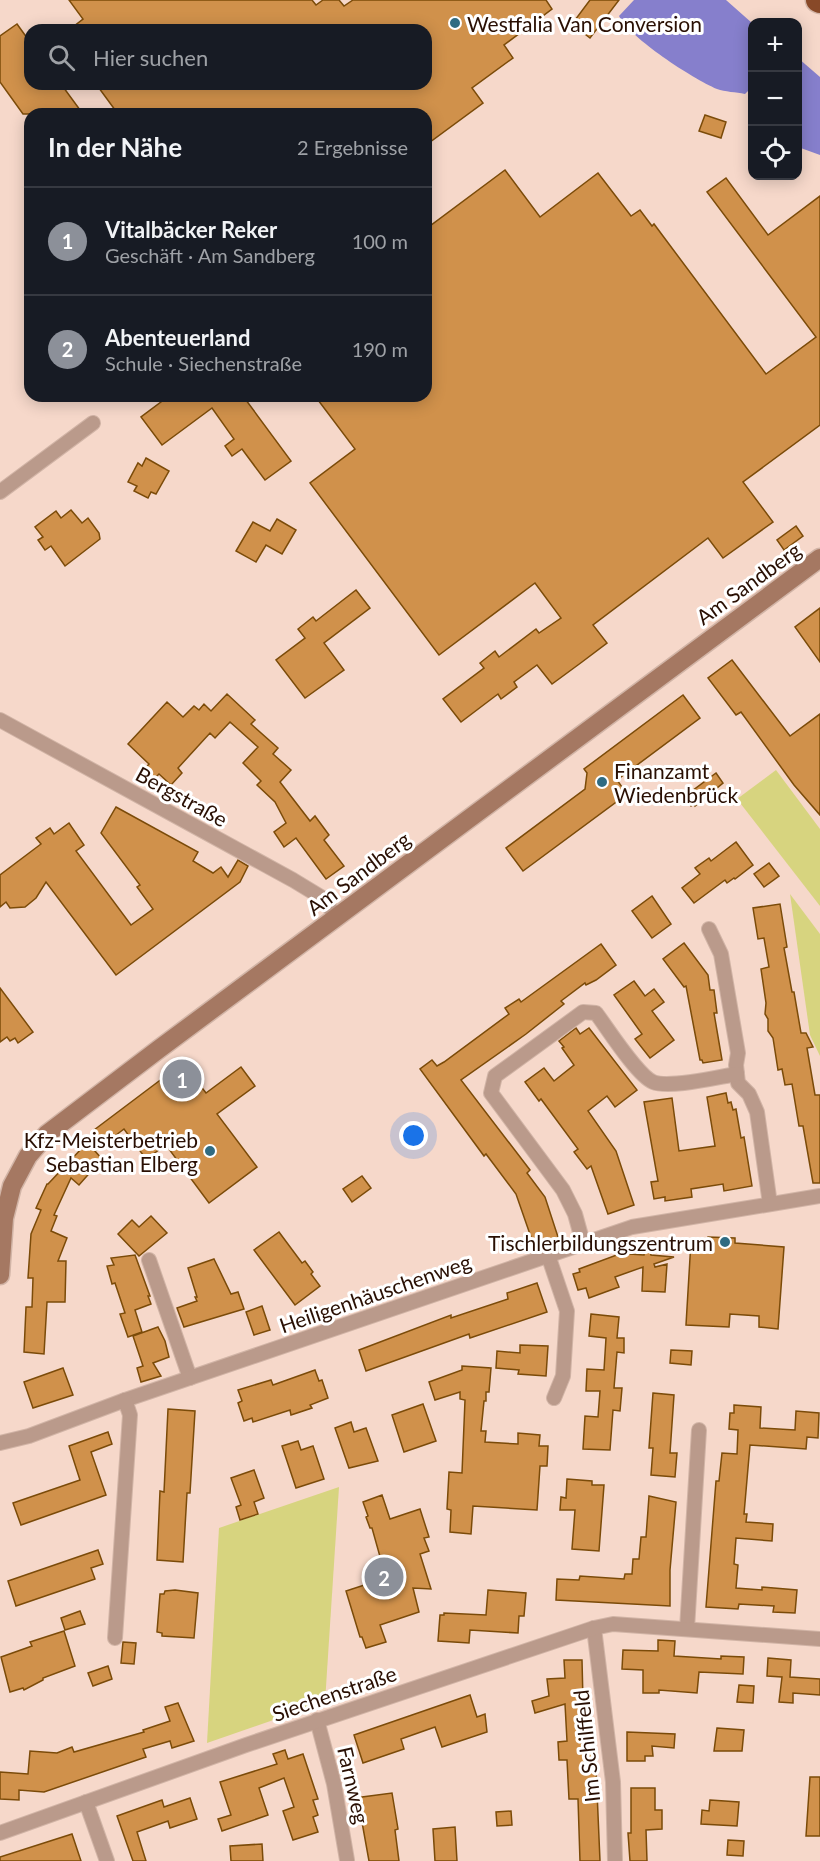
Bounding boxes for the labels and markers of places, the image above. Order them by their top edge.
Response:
place label: Westfalia Van Conversion [467,11,702,36]
marker: Westfalia Van Conversion [448,16,462,30]
place label: Finanzamt Wiedenbrück [614,758,739,807]
marker: Finanzamt Wiedenbrück [595,775,609,789]
pin: 1 [162,1056,201,1102]
place label: Kfz-Meisterbetrieb Sebastian Elberg [24,1127,198,1176]
marker: Kfz-Meisterbetrieb Sebastian Elberg [203,1144,217,1158]
place label: Tischlerbildungszentrum [488,1230,713,1255]
marker: Tischlerbildungszentrum [718,1235,732,1249]
pin: 2 [364,1554,404,1600]

